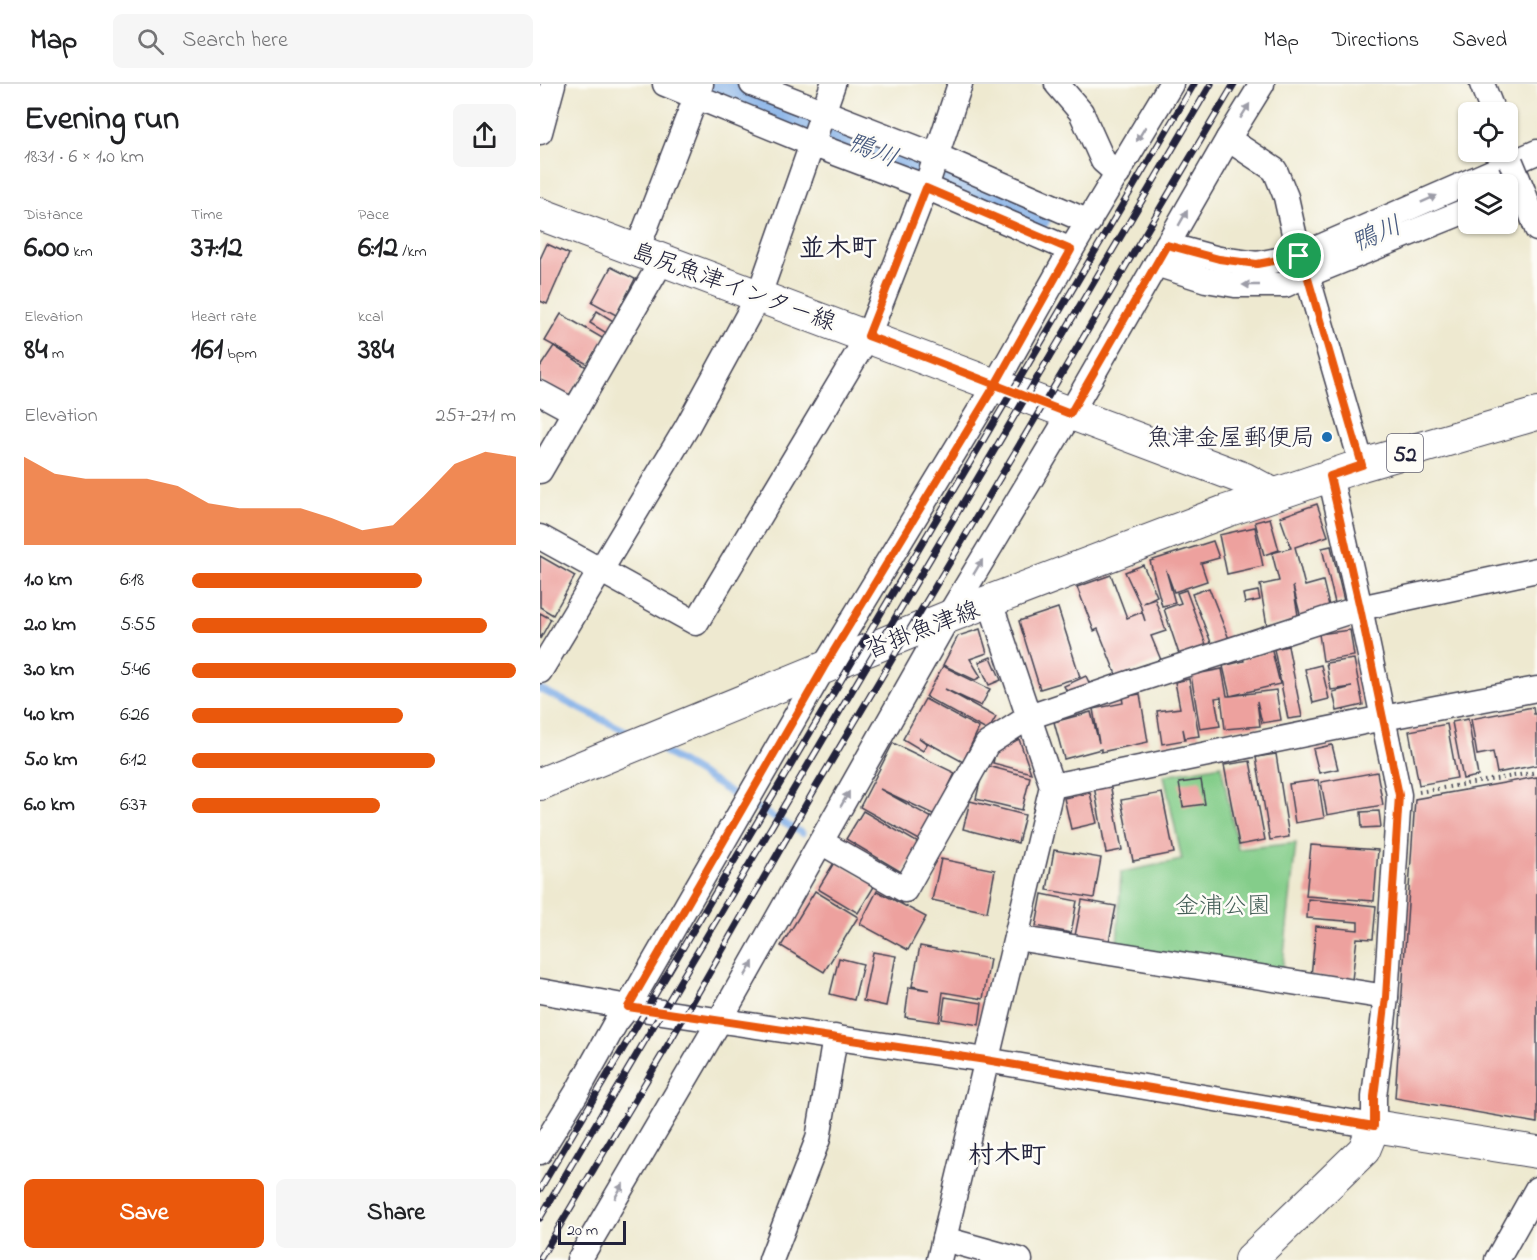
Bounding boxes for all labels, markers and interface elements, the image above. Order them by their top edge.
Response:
search box [113,14,533,68]
text: Map [30,21,77,62]
icon: search [134,25,167,58]
text: Search here [182,25,288,57]
text: Map [1263,26,1299,56]
text: Directions [1332,26,1419,56]
text: Saved [1452,26,1507,56]
text: Evening run [24,96,179,144]
map controls [1458,102,1518,234]
button: locate [1458,102,1518,162]
button: share [453,104,516,167]
one-way arrow [1239,104,1251,120]
water label: 鴨川 [841,124,903,179]
one-way arrow [1136,126,1147,142]
text: 18:31 · 6 × 1.0 km [24,143,144,172]
button: layers [1458,174,1518,234]
one-way arrow [1421,194,1439,204]
text: Distance [24,203,83,227]
text: Time [191,203,223,227]
text: Pace [358,203,389,227]
water label: 鴨川 [1346,208,1409,263]
one-way arrow [1178,209,1188,226]
text: 6.00 [24,227,69,271]
text: 37:12 [191,227,243,271]
text: 6:12 [358,227,398,271]
pin [1273,230,1324,281]
district label: 並木町 [799,231,877,269]
street label: 島尻魚津インター線 [626,235,840,342]
icon: arrive [1282,239,1315,272]
text: km [69,240,93,264]
text: /km [398,240,427,264]
one-way arrow [1241,280,1260,290]
text: Elevation [24,305,83,329]
text: Heart rate [191,305,257,329]
text: kcal [358,305,383,329]
text: 84 [24,329,48,373]
text: 161 [191,329,223,373]
text: 384 [358,329,394,373]
text: m [48,342,64,366]
text: bpm [223,342,257,366]
text: Elevation [24,402,98,431]
text: 257–271 m [436,402,516,431]
place label: 魚津金屋郵便局 [1147,422,1315,457]
marker: 魚津金屋郵便局 [1320,430,1334,444]
road number: 52 [1387,434,1423,472]
one-way arrow [973,559,984,575]
text: 1.0 km [24,566,72,595]
text: 6:18 [120,566,144,595]
street label: 沓掛魚津線 [861,593,985,669]
text: 2.0 km [24,611,76,640]
text: 5:55 [120,611,156,640]
text: 3.0 km [24,656,74,685]
text: 5:46 [120,656,150,685]
text: 4.0 km [24,701,74,730]
text: 6:26 [120,701,149,730]
text: 5.0 km [24,746,77,775]
text: 6:12 [120,746,147,775]
one-way arrow [840,790,850,807]
text: 6.0 km [24,791,75,820]
text: 6:37 [120,791,147,820]
park label: 金浦公園 [1175,890,1271,925]
one-way arrow [744,960,754,977]
district label: 村木町 [968,1138,1046,1176]
button: Save [24,1179,264,1248]
button: Share [276,1179,516,1248]
one-way arrow [614,1183,625,1199]
scale bar [558,1218,626,1246]
text: 20 m [567,1219,598,1243]

